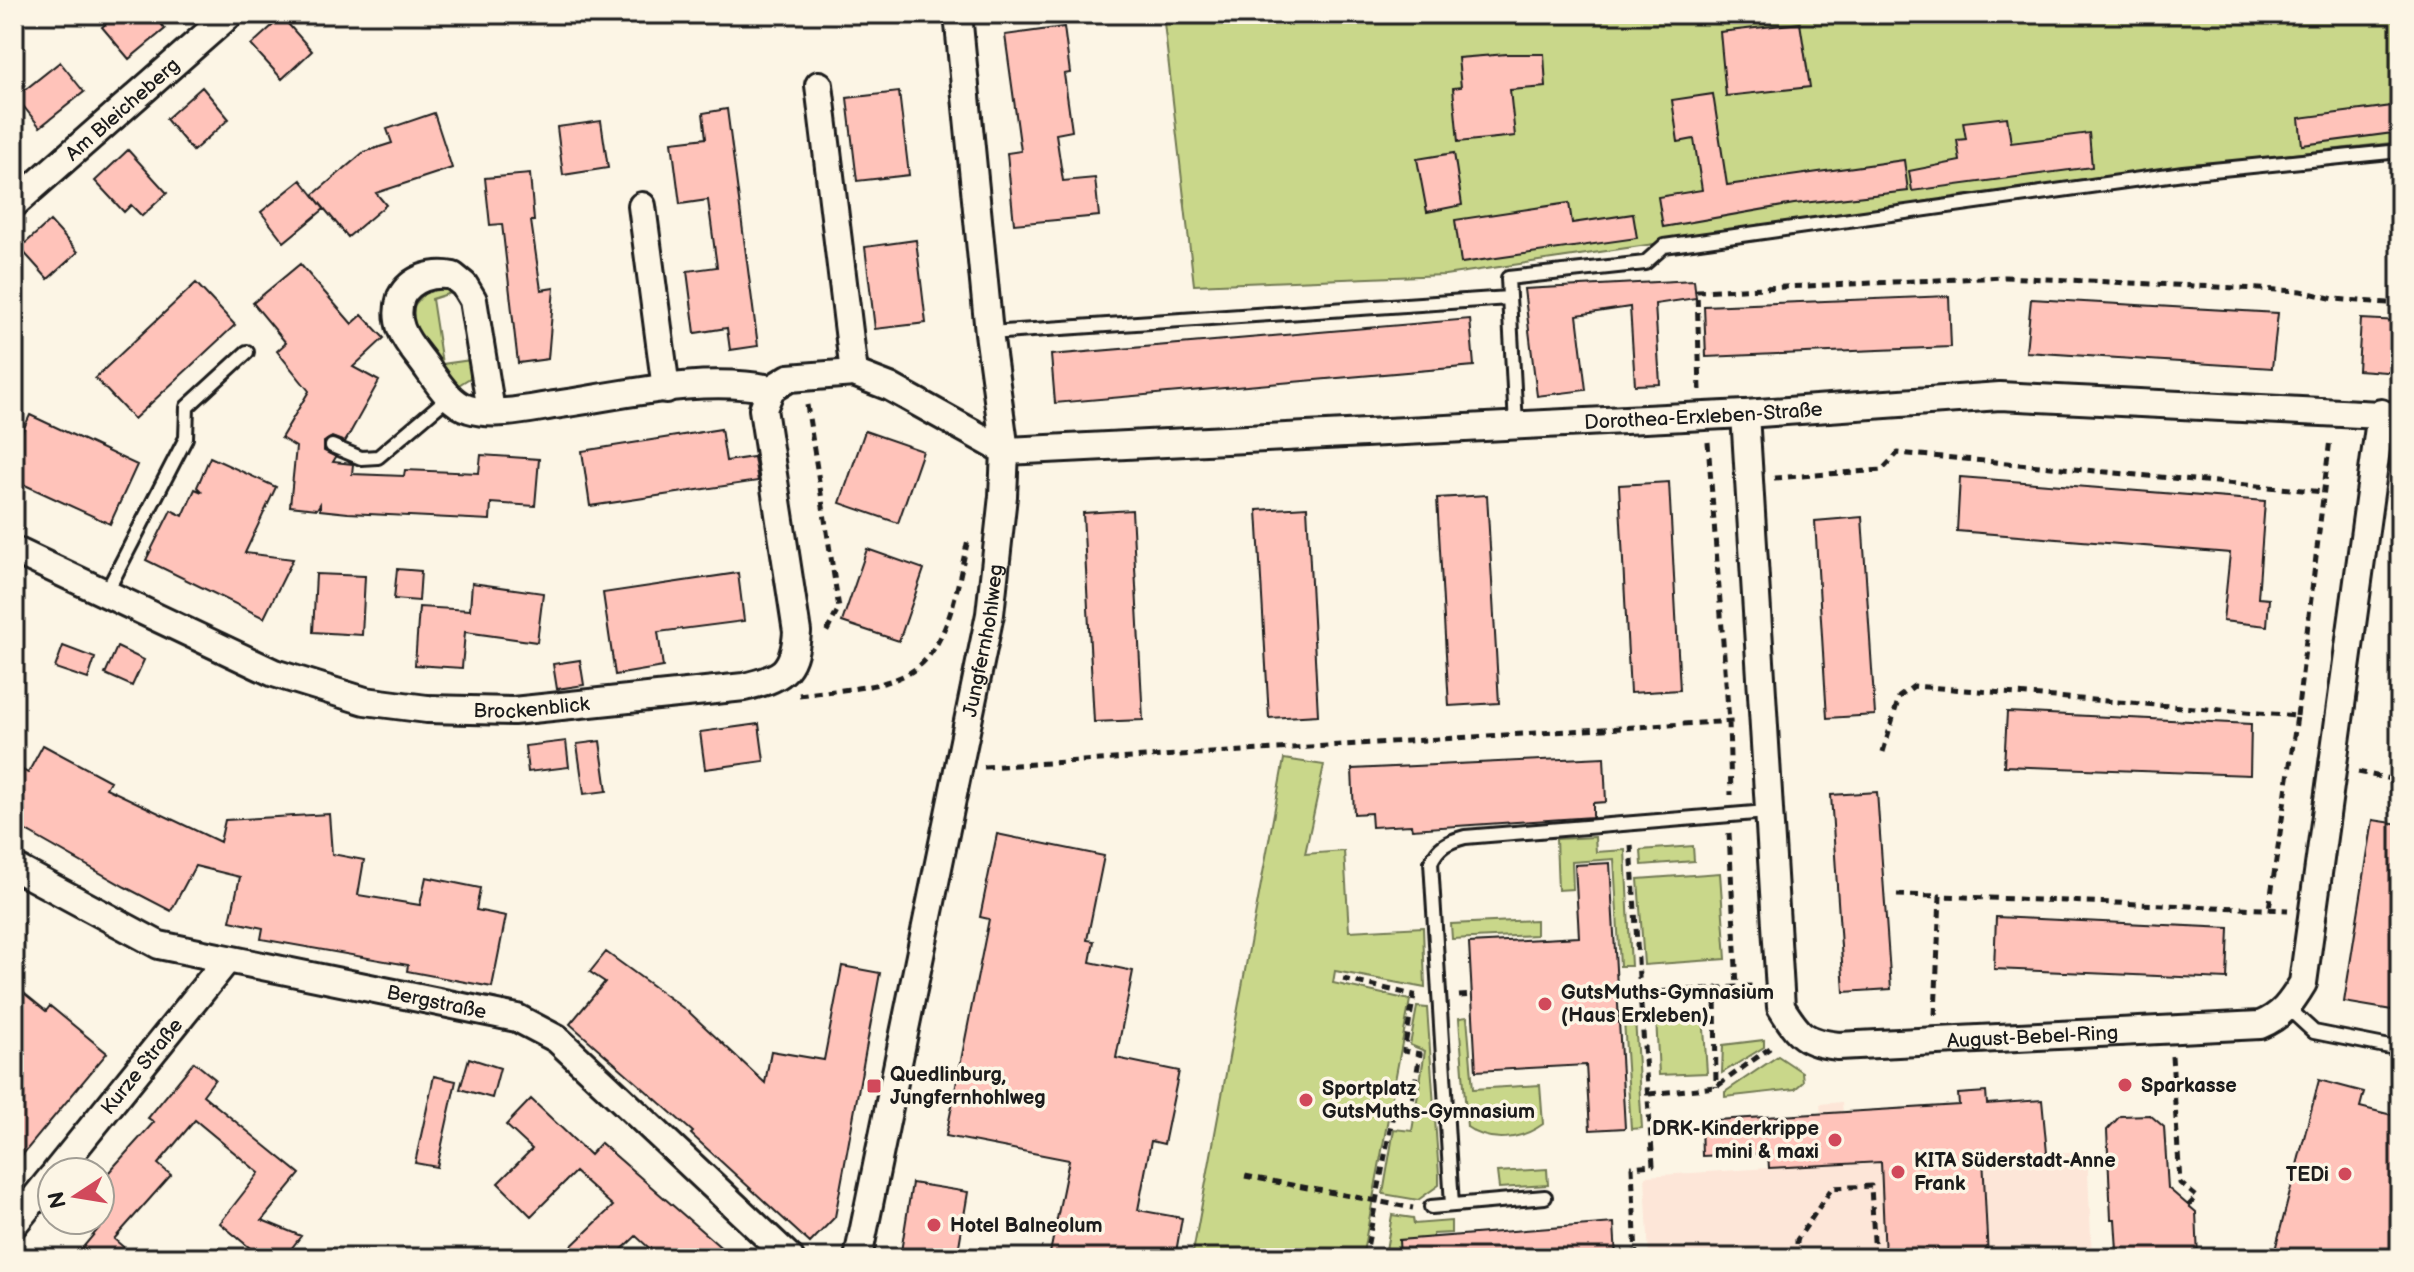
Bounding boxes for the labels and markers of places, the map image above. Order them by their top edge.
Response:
place label: GutsMuths-Gymnasium (Haus Erxleben) [1561,981,1774,1028]
marker: GutsMuths-Gymnasium (Haus Erxleben) [1536,995,1554,1013]
place label: Quedlinburg, Jungfernhohlweg [890,1063,1046,1110]
place label: Sparkasse [2141,1074,2237,1098]
marker: Sparkasse [2116,1076,2134,1094]
marker: Quedlinburg, Jungfernhohlweg [865,1077,883,1095]
place label: Sportplatz GutsMuths-Gymnasium [1322,1077,1535,1124]
marker: Sportplatz GutsMuths-Gymnasium [1297,1091,1315,1109]
place label: DRK-Kinderkrippe mini & maxi [1652,1117,1819,1164]
marker: DRK-Kinderkrippe mini & maxi [1826,1131,1844,1149]
place label: KITA Süderstadt-Anne Frank [1914,1149,2116,1196]
marker: KITA Süderstadt-Anne Frank [1889,1163,1907,1181]
place label: TEDi [2286,1163,2329,1187]
marker: TEDi [2336,1165,2354,1183]
place label: Hotel Balneolum [950,1214,1102,1238]
marker: Hotel Balneolum [925,1216,943,1234]

